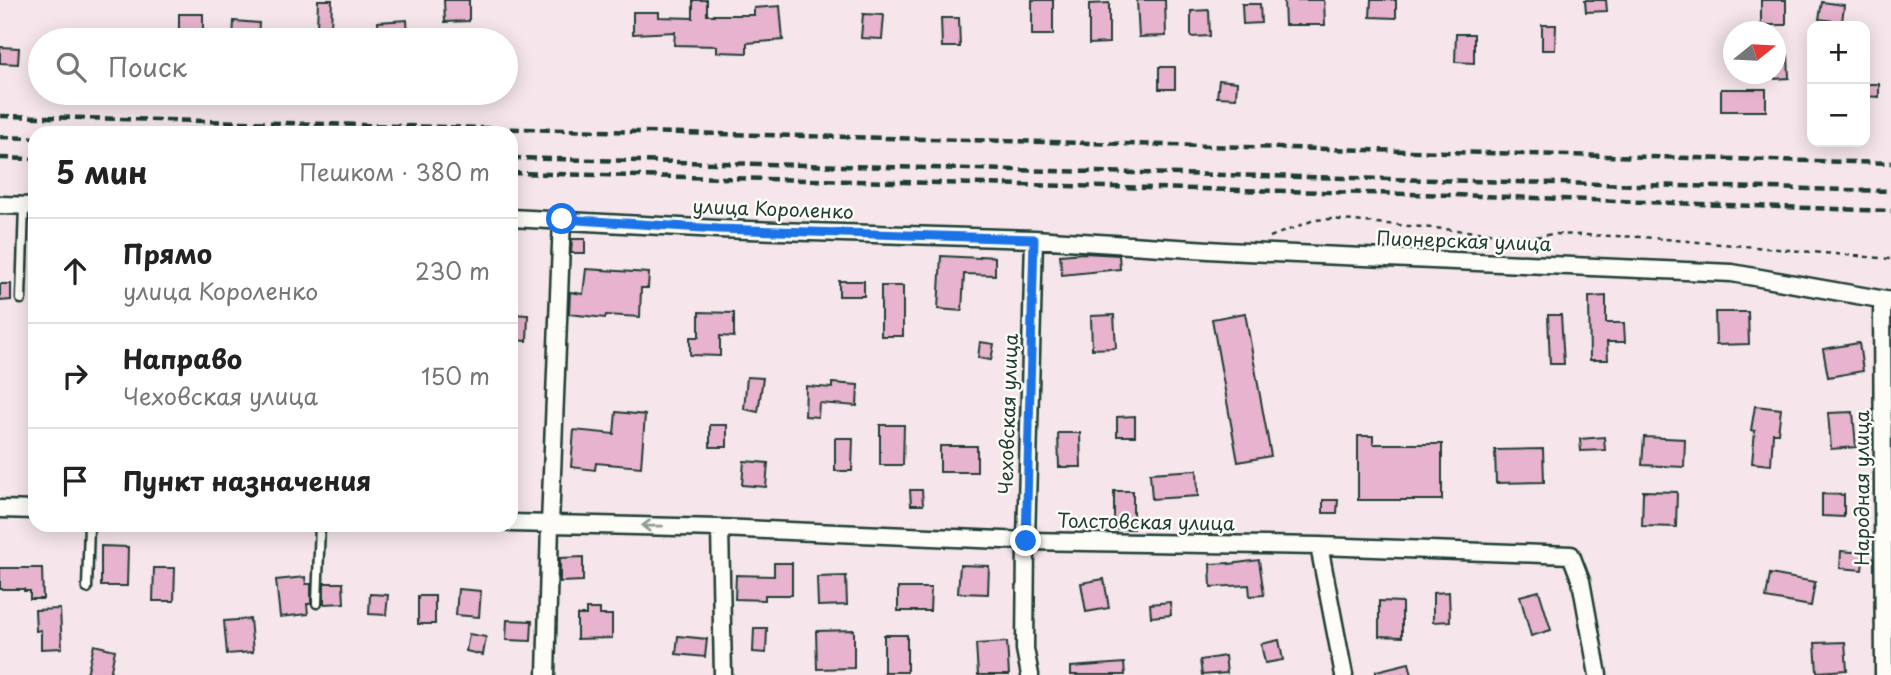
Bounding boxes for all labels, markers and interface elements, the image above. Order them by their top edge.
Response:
north arrow [1723,21,1786,84]
map controls [1807,21,1870,147]
button: + [1807,21,1870,84]
search box [28,28,518,105]
text: Поиск [108,47,187,86]
icon: search [52,48,90,86]
button: − [1807,84,1870,147]
text: 5 мин [56,149,148,194]
text: Пешком · 380 m [299,154,490,189]
street label: улица Короленко [692,191,854,225]
route start [546,203,577,234]
street label: Пионерская улица [1376,223,1552,257]
text: Прямо [123,234,212,273]
icon: ahead [56,252,94,290]
text: 230 m [415,253,490,288]
text: улица Короленко [123,273,318,308]
street label: Чеховская улица [990,333,1024,495]
text: Направо [123,339,242,378]
icon: right [56,357,94,395]
text: 150 m [421,358,490,393]
text: Чеховская улица [123,378,318,413]
street label: Народная улица [1847,410,1875,566]
text: Пункт назначения [123,461,371,500]
icon: arrive [56,462,94,500]
street label: Толстовская улица [1057,505,1235,537]
one-way arrow [640,519,663,533]
route end [1010,525,1041,556]

